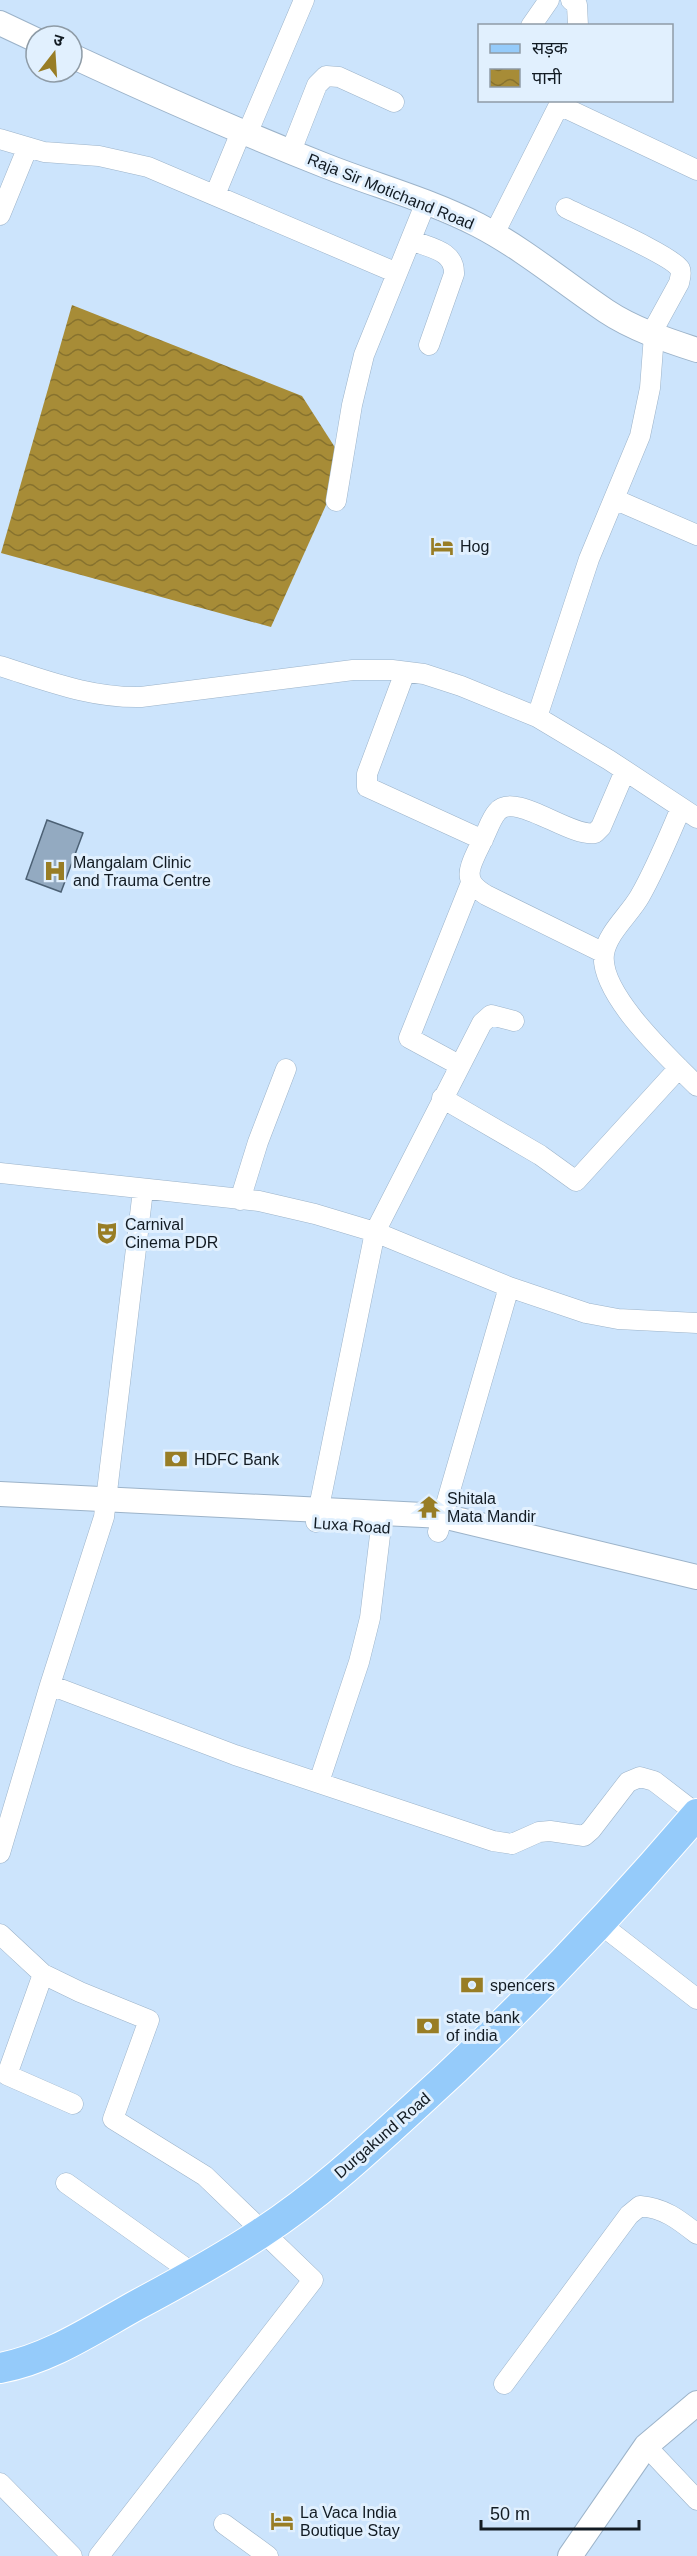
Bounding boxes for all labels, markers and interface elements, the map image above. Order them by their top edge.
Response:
north arrow [24,24,84,84]
legend [478,24,673,102]
text: उ [51,31,66,50]
text: सड़क [532,38,569,58]
text: पानी [532,68,562,88]
street label: Raja Sir Motichand Road [305,150,476,233]
hotel icon: Hog [429,533,455,559]
place label: Hog [460,538,489,555]
place label: Mangalam Clinic and Trauma Centre [73,854,211,889]
hospital icon: Mangalam Clinic and Trauma Centre [42,858,68,884]
place label: Carnival Cinema PDR [125,1216,218,1251]
theatre icon: Carnival Cinema PDR [94,1220,120,1246]
bank icon: HDFC Bank [163,1446,189,1472]
place label: HDFC Bank [194,1451,280,1468]
place label: Shitala Mata Mandir [447,1490,537,1525]
temple icon: Shitala Mata Mandir [416,1494,442,1520]
street label: Luxa Road [313,1514,391,1537]
bank icon: spencers [459,1972,485,1998]
place label: spencers [490,1977,555,1994]
place label: state bank of india [446,2009,521,2044]
bank icon: state bank of india [415,2013,441,2039]
street label: Durgakund Road [331,2089,434,2181]
scale bar [481,2493,638,2531]
place label: La Vaca India Boutique Stay [300,2504,400,2539]
text: 50 m [490,2504,530,2524]
hotel icon: La Vaca India Boutique Stay [269,2508,295,2534]

